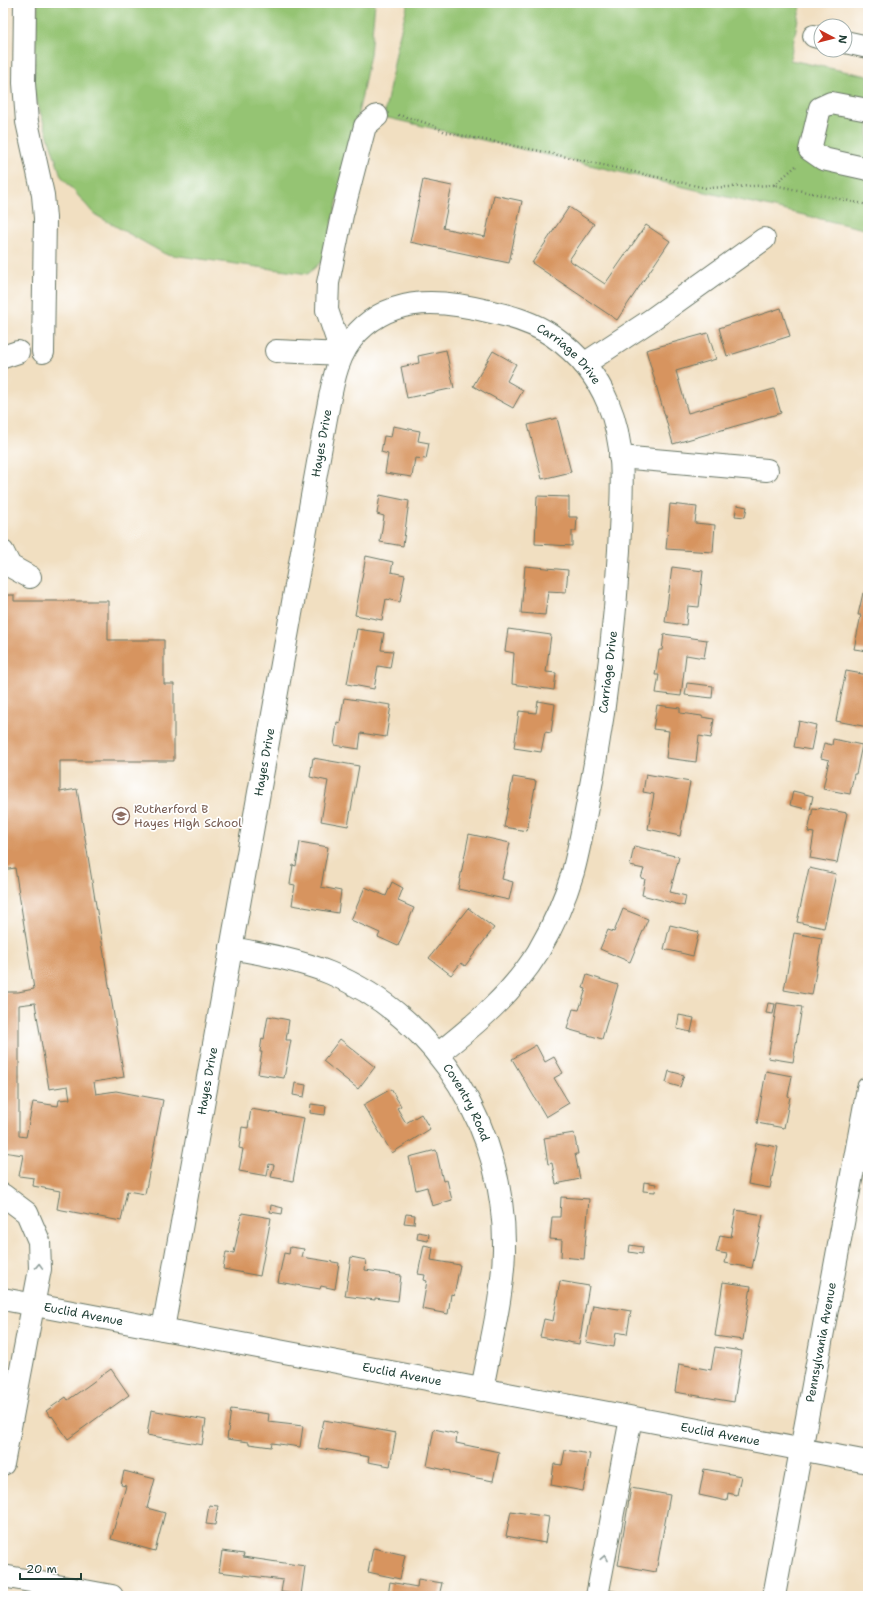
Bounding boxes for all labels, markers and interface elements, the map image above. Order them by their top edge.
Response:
north arrow [813,18,853,58]
text: N [834,34,850,45]
street label: Carriage Drive [534,320,605,388]
street label: Hayes Drive [308,408,336,478]
street label: Carriage Drive [595,630,621,714]
street label: Hayes Drive [251,726,278,797]
place label: Rutherford B Hayes High School [134,801,242,831]
school or university icon: Rutherford B Hayes High School [111,806,131,826]
street label: Hayes Drive [193,1045,221,1116]
street label: Coventry Road [439,1060,494,1144]
one-way arrow [35,1263,43,1269]
street label: Pennsylvania Avenue [802,1281,840,1404]
street label: Euclid Avenue [43,1299,125,1330]
street label: Euclid Avenue [361,1359,443,1390]
street label: Euclid Avenue [679,1419,762,1450]
scale bar [20,1555,81,1581]
one-way arrow [600,1555,608,1561]
text: 20 m [26,1561,57,1577]

